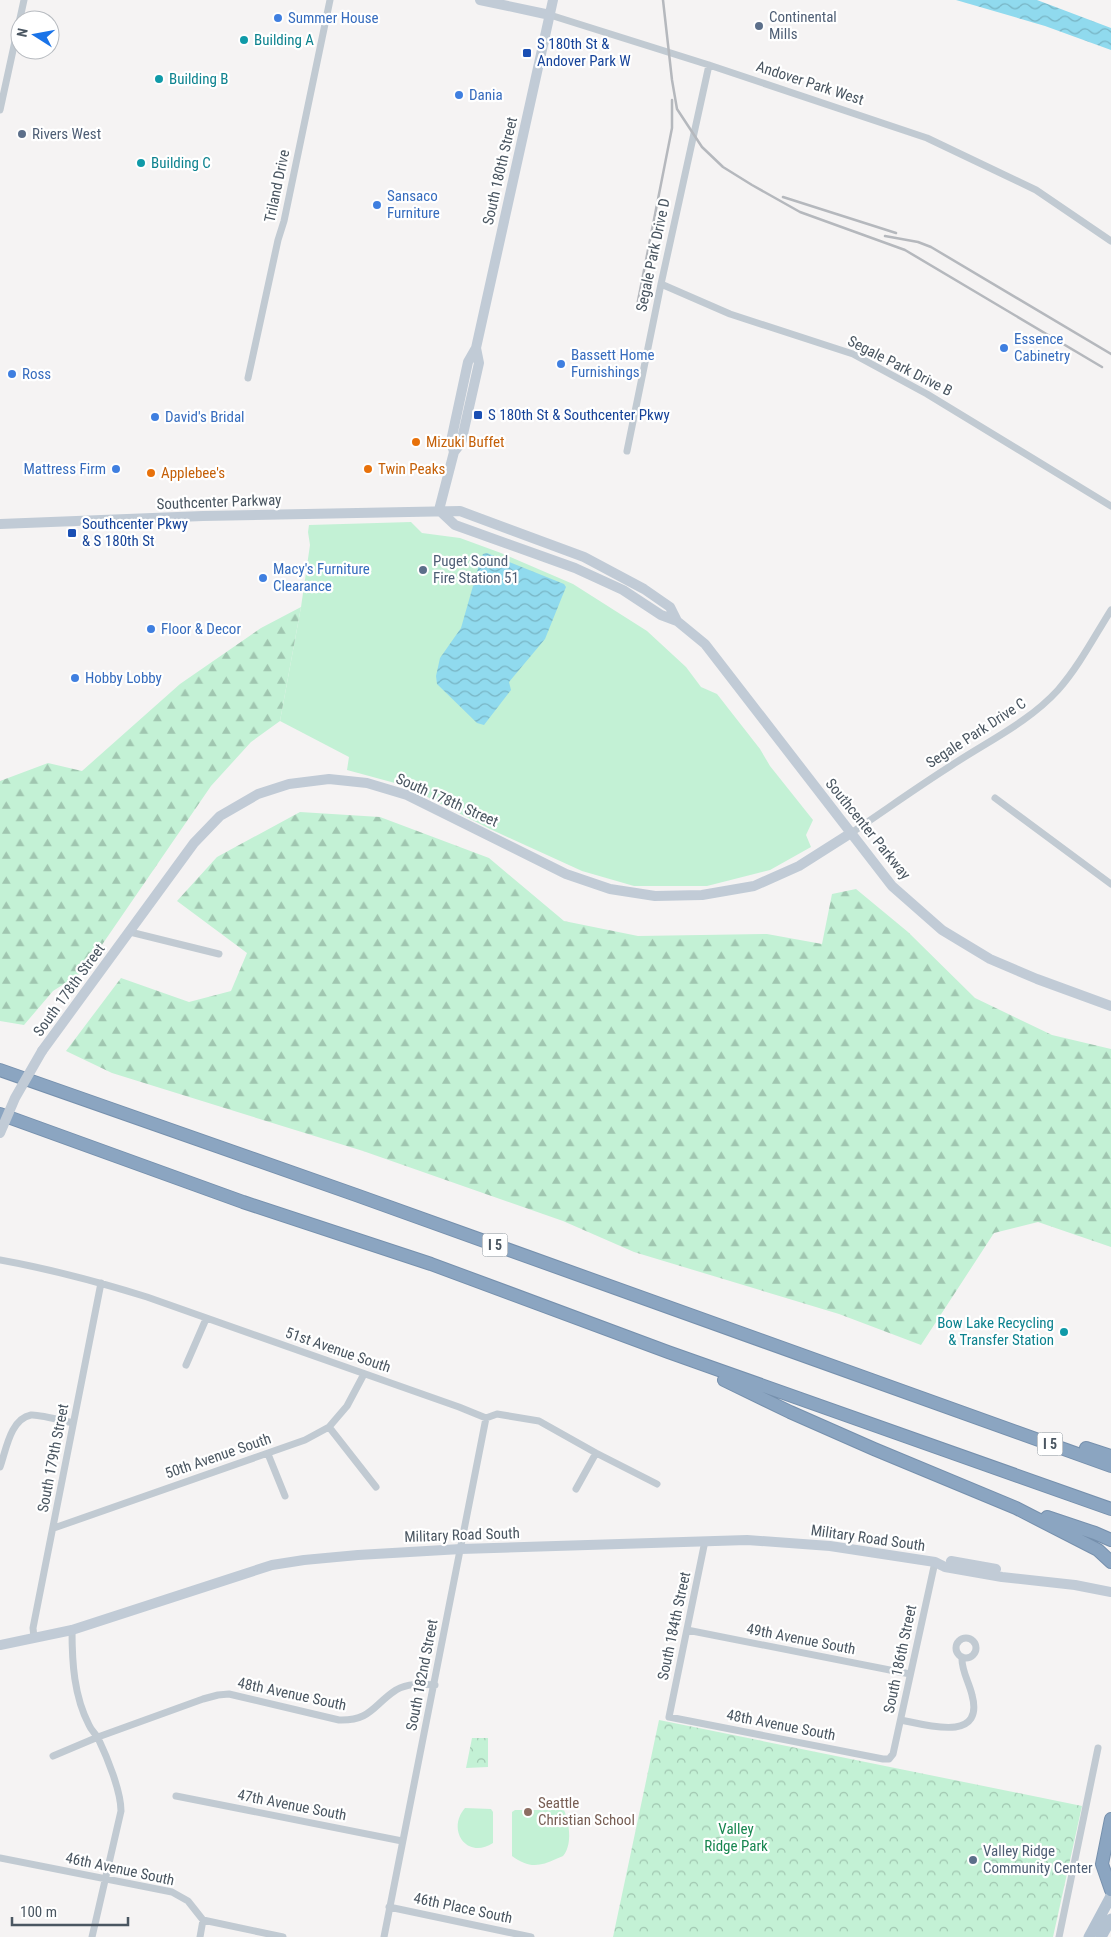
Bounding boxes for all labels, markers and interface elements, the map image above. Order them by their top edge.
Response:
place label: Continental Mills [769,8,837,43]
place label: Summer House [288,9,379,27]
north arrow [10,10,60,60]
marker: Summer House [272,12,284,24]
marker: Continental Mills [753,20,765,32]
text: N [14,27,31,38]
place label: Building A [254,31,314,49]
marker: Building A [238,34,250,46]
place label: S 180th St & Andover Park W [537,35,631,70]
marker: S 180th St & Andover Park W [521,47,533,59]
street label: Andover Park West [754,57,866,109]
place label: Building B [169,70,229,88]
marker: Building B [153,73,165,85]
place label: Dania [469,86,503,104]
marker: Dania [453,89,465,101]
street label: South 180th Street [479,115,521,227]
place label: Rivers West [32,125,101,143]
marker: Rivers West [16,128,28,140]
street label: Triland Drive [261,148,293,224]
place label: Building C [151,154,211,172]
marker: Building C [135,157,147,169]
place label: Sansaco Furniture [387,187,440,222]
street label: Segale Park Drive D [632,197,674,313]
marker: Sansaco Furniture [371,199,383,211]
place label: Essence Cabinetry [1014,330,1070,365]
street label: Segale Park Drive B [845,332,955,400]
marker: Essence Cabinetry [998,342,1010,354]
place label: Bassett Home Furnishings [571,346,655,381]
marker: Bassett Home Furnishings [555,358,567,370]
place label: Ross [22,365,51,383]
marker: Ross [6,368,18,380]
place label: S 180th St & Southcenter Pkwy [488,406,670,424]
place label: David's Bridal [165,408,245,426]
marker: S 180th St & Southcenter Pkwy [472,409,484,421]
marker: David's Bridal [149,411,161,423]
place label: Mizuki Buffet [426,433,504,451]
marker: Mizuki Buffet [410,436,422,448]
place label: Mattress Firm [24,460,106,478]
place label: Twin Peaks [378,460,445,478]
marker: Mattress Firm [110,463,122,475]
marker: Twin Peaks [362,463,374,475]
place label: Applebee's [161,464,225,482]
marker: Applebee's [145,467,157,479]
street label: Southcenter Parkway [156,491,282,513]
place label: Southcenter Pkwy & S 180th St [82,515,188,550]
marker: Southcenter Pkwy & S 180th St [66,527,78,539]
place label: Puget Sound Fire Station 51 [433,552,519,587]
place label: Macy's Furniture Clearance [273,560,370,595]
marker: Puget Sound Fire Station 51 [417,564,429,576]
marker: Macy's Furniture Clearance [257,572,269,584]
place label: Floor & Decor [161,620,241,638]
marker: Floor & Decor [145,623,157,635]
place label: Hobby Lobby [85,669,162,687]
marker: Hobby Lobby [69,672,81,684]
street label: Segale Park Drive C [923,694,1029,772]
street label: South 178th Street [393,769,501,831]
street label: Southcenter Parkway [822,775,914,883]
street label: South 178th Street [29,940,109,1040]
road number: I 5 [482,1234,508,1256]
place label: Bow Lake Recycling & Transfer Station [937,1314,1054,1349]
street label: 51st Avenue South [283,1324,393,1376]
marker: Bow Lake Recycling & Transfer Station [1058,1326,1070,1338]
street label: South 179th Street [34,1402,72,1514]
street label: 50th Avenue South [163,1429,273,1483]
road number: I 5 [1038,1432,1062,1456]
street label: Military Road South [810,1521,926,1555]
street label: Military Road South [404,1524,520,1546]
street label: South 184th Street [654,1570,694,1682]
street label: South 186th Street [880,1603,920,1715]
street label: South 182nd Street [402,1618,442,1732]
street label: 49th Avenue South [745,1620,857,1658]
street label: 48th Avenue South [236,1674,348,1714]
street label: 48th Avenue South [725,1706,837,1744]
street label: 47th Avenue South [236,1786,348,1824]
place label: Seattle Christian School [538,1794,635,1829]
marker: Seattle Christian School [522,1806,534,1818]
park label: Valley Ridge Park [704,1820,768,1855]
place label: Valley Ridge Community Center [983,1842,1093,1877]
street label: 46th Avenue South [64,1849,176,1889]
marker: Valley Ridge Community Center [967,1854,979,1866]
street label: 46th Place South [412,1889,514,1927]
scale bar [12,1894,129,1926]
text: 100 m [20,1903,57,1921]

